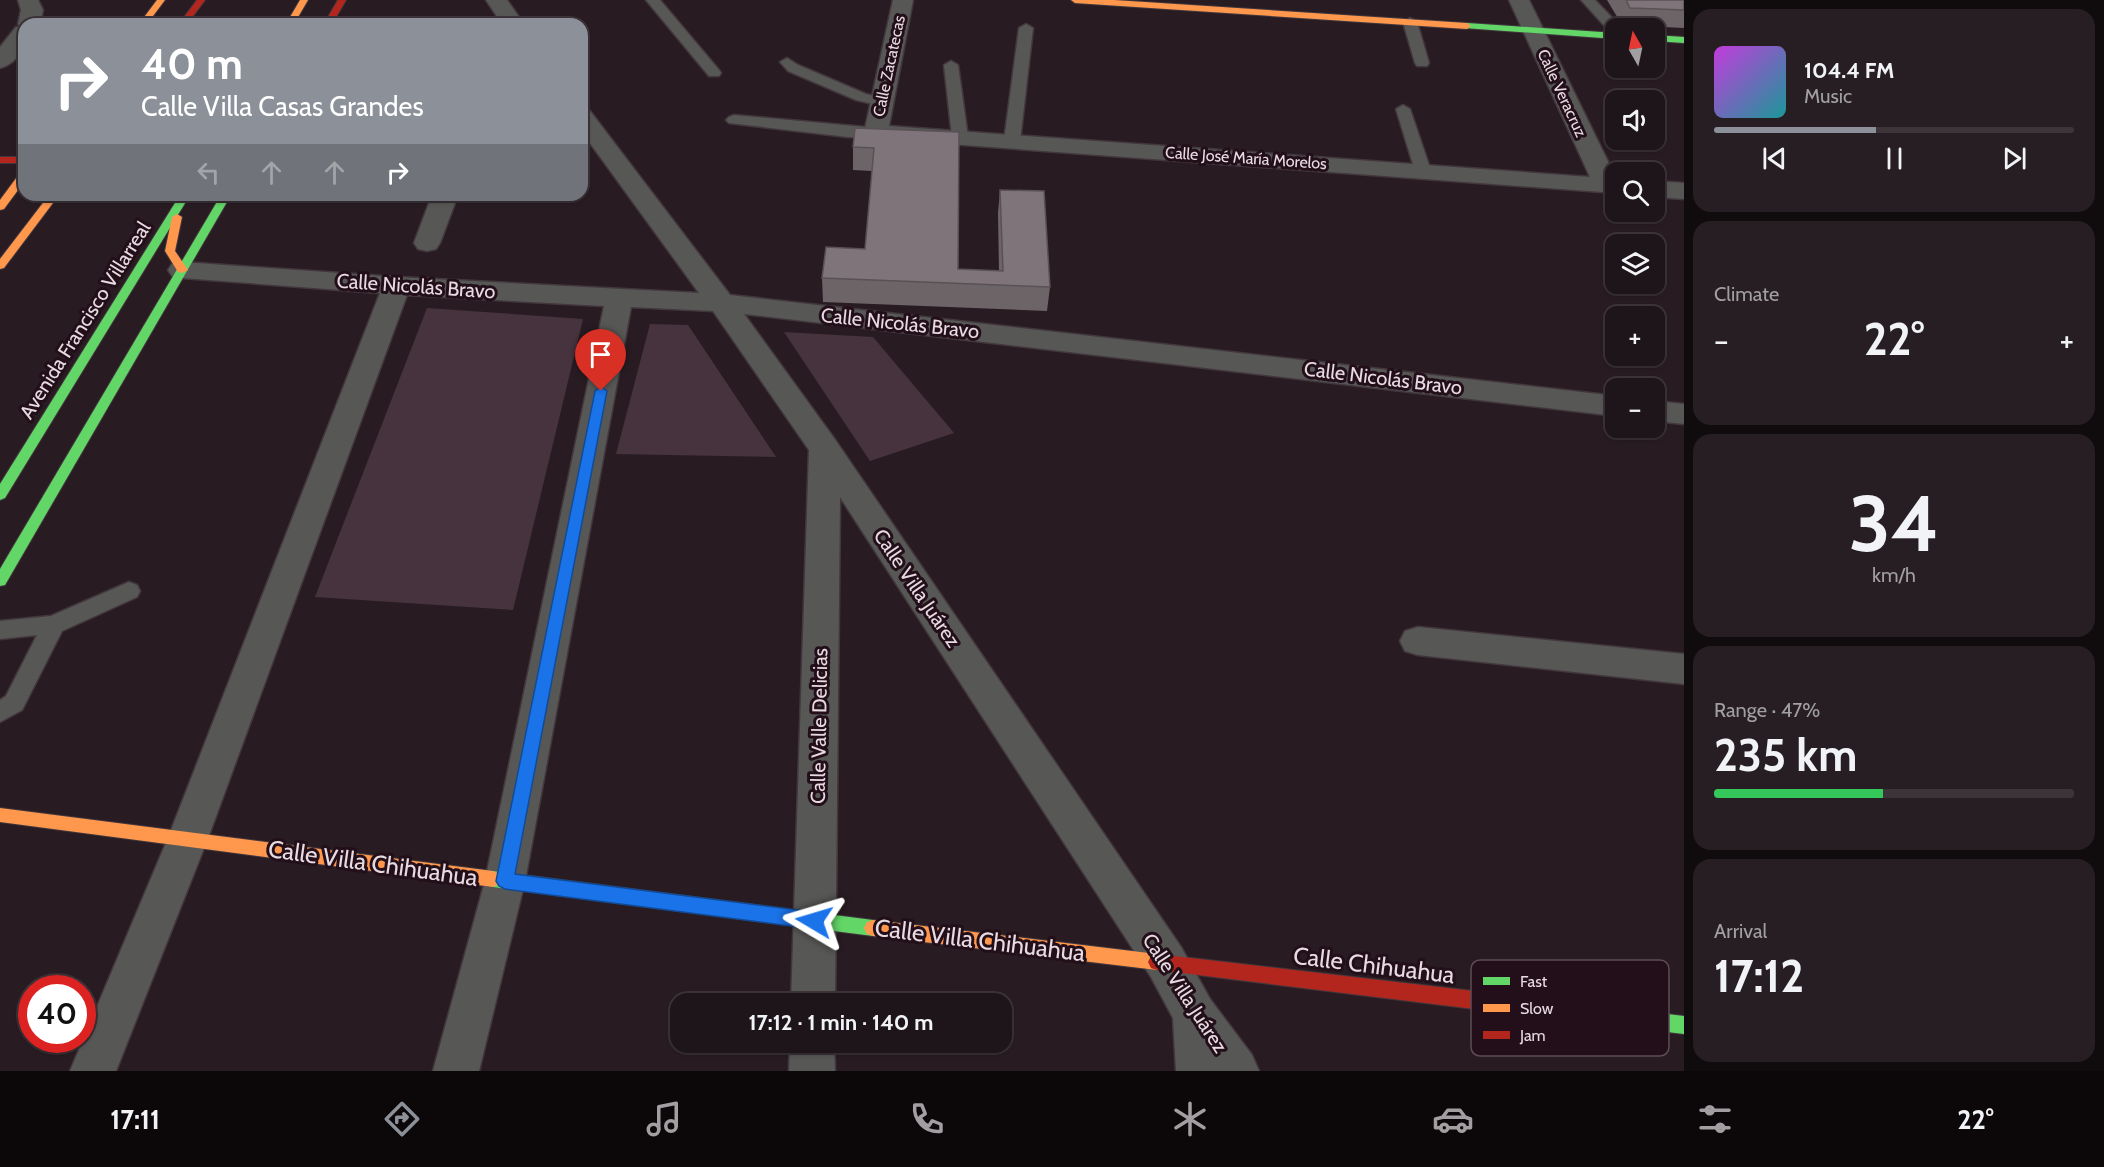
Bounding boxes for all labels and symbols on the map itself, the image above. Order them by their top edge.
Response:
street label: Calle Zacatecas [869,13,909,118]
north arrow [1605,18,1665,78]
street label: Calle Veracruz [1533,46,1591,140]
street label: Calle José María Morelos [1165,143,1328,173]
street label: Avenida Francisco Villarreal [14,217,156,423]
street label: Calle Nicolás Bravo [336,268,496,304]
street label: Calle Nicolás Bravo [820,303,980,343]
pin [575,329,626,391]
street label: Calle Nicolás Bravo [1303,356,1463,400]
street label: Calle Villa Juárez [869,524,965,652]
street label: Calle Valle Delicias [806,648,832,804]
street label: Calle Villa Chihuahua [266,834,480,892]
position arrow [782,889,846,953]
street label: Calle Villa Chihuahua [873,913,1087,967]
street label: Calle Villa Juárez [1137,929,1233,1057]
street label: Calle Chihuahua [1292,941,1457,989]
legend [1471,960,1669,1056]
text: Fast [1520,972,1548,991]
speed limit sign: 40 [18,975,96,1053]
text: Slow [1520,999,1554,1018]
text: Jam [1519,1026,1546,1045]

